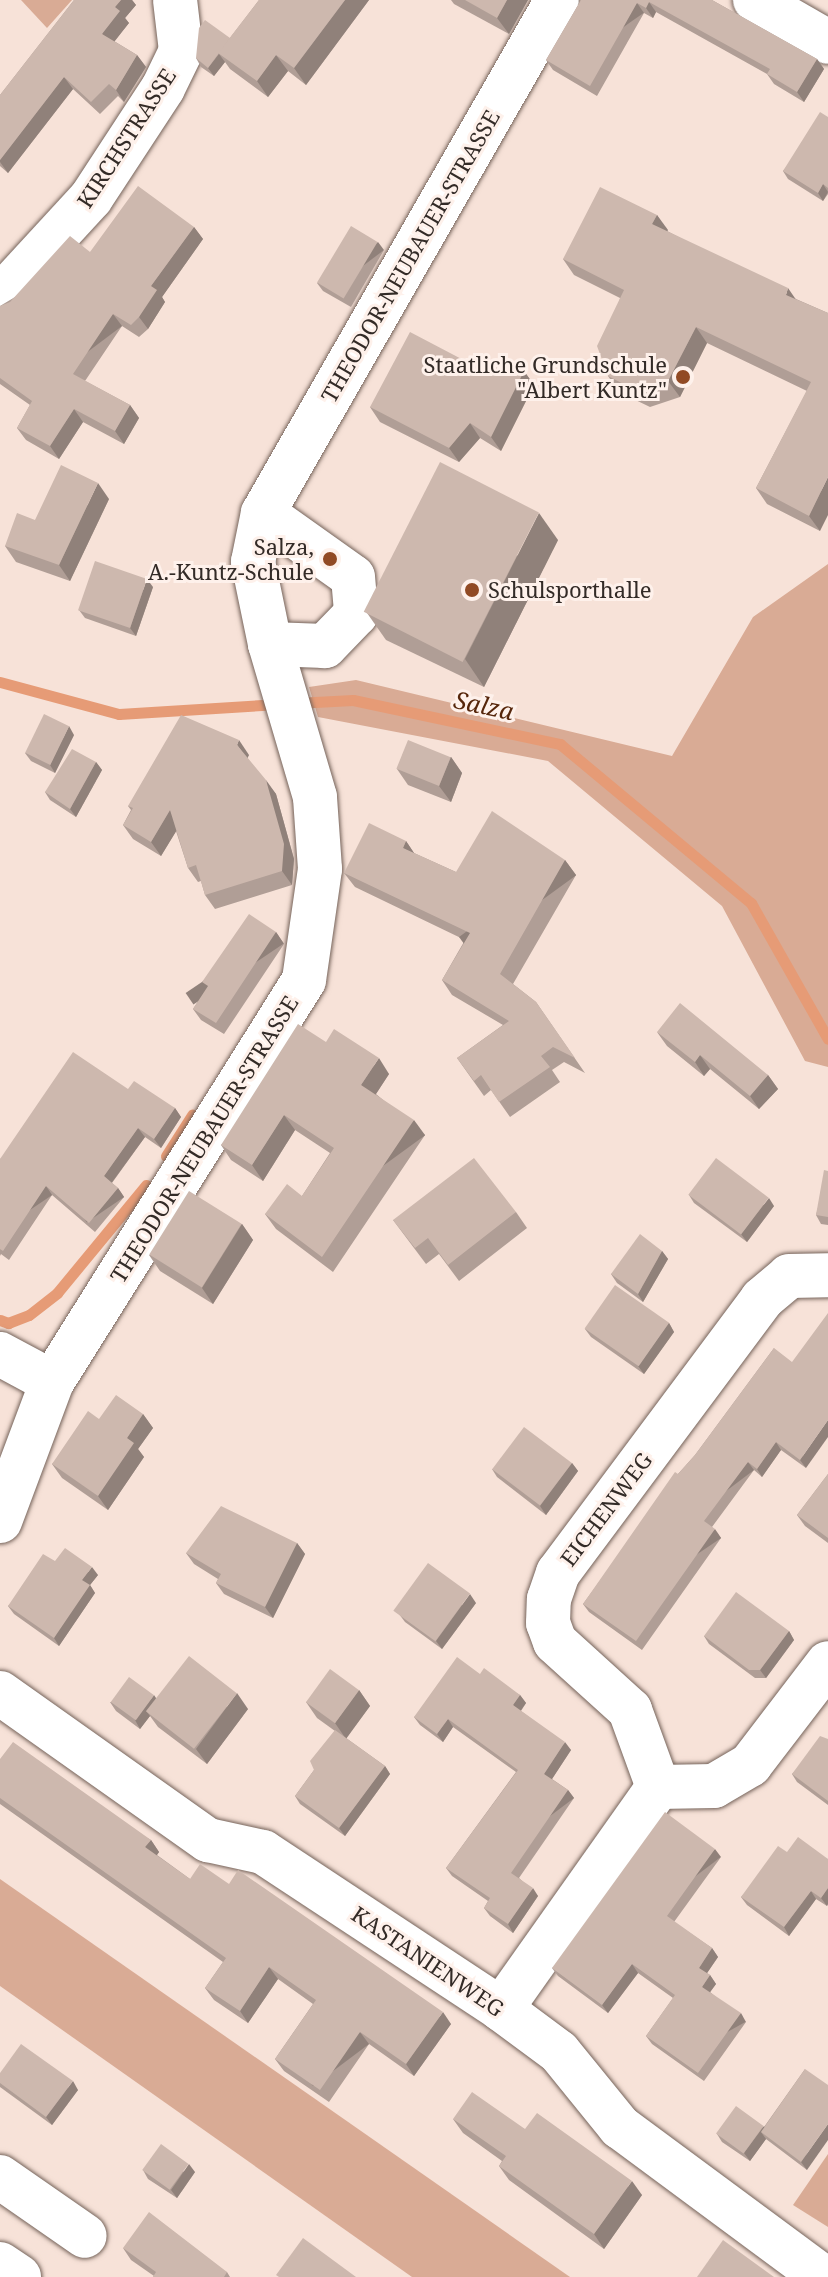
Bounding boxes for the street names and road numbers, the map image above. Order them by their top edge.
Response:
street label: KIRCHSTRASSE [71,63,181,213]
street label: THEODOR-NEUBAUER-STRASSE [315,105,505,407]
street label: THEODOR-NEUBAUER-STRASSE [105,991,303,1287]
street label: EICHENWEG [555,1447,657,1571]
street label: KASTANIENWEG [347,1900,509,2022]

